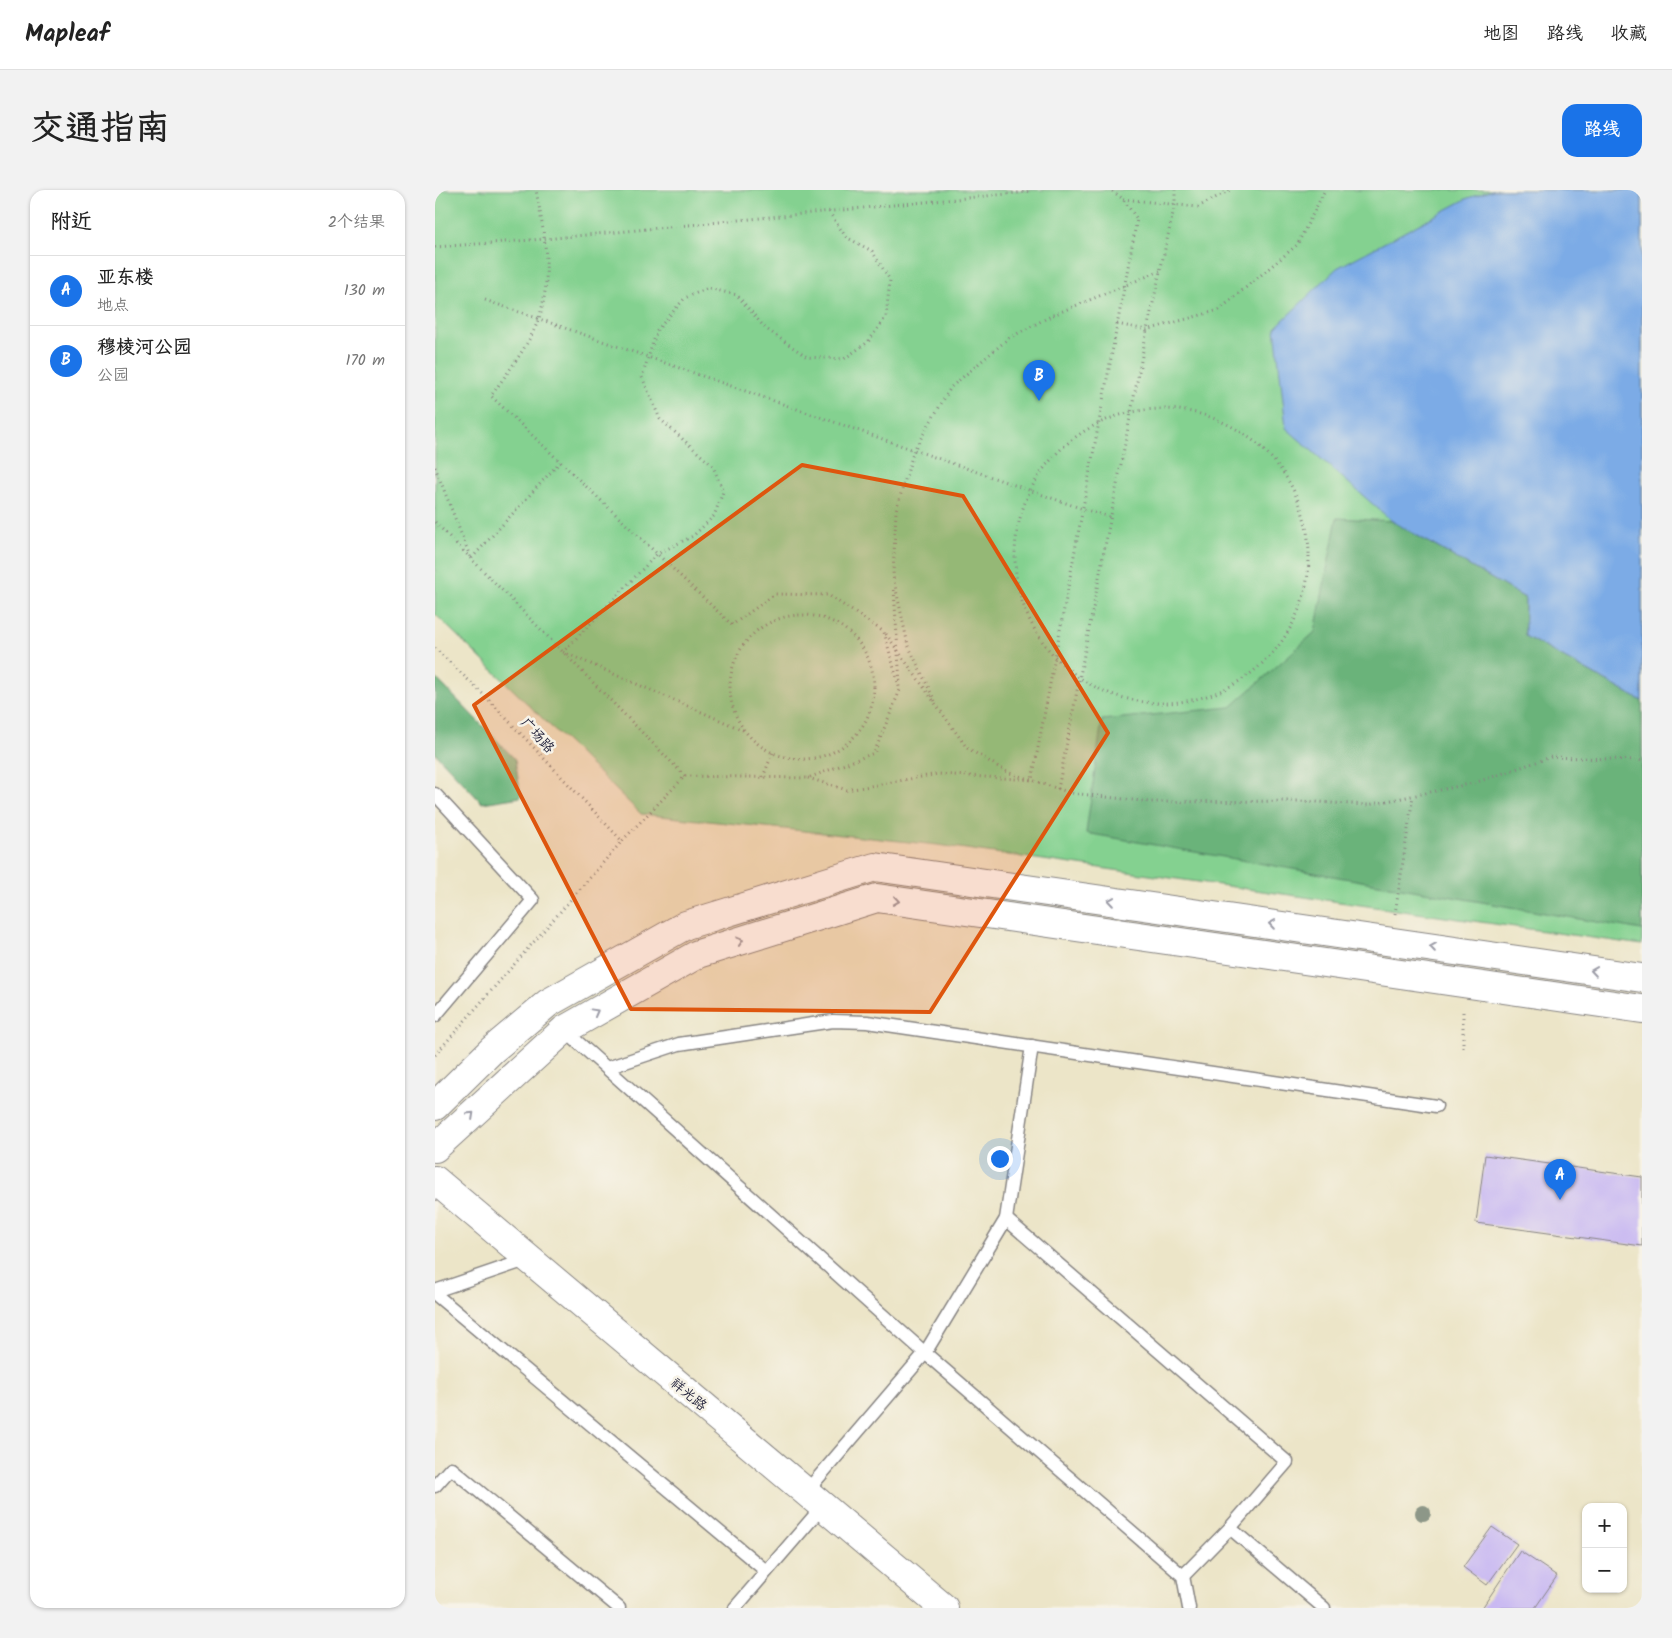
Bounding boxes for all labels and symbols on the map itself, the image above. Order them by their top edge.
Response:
pin: B [1023,360,1055,401]
street label: 广场路 [515,713,560,759]
one-way arrow [892,896,901,906]
one-way arrow [1107,896,1115,907]
one-way arrow [1268,920,1276,930]
one-way arrow [736,936,744,946]
one-way arrow [1429,943,1437,953]
one-way arrow [1589,966,1598,976]
one-way arrow [590,1008,599,1018]
one-way arrow [465,1112,474,1121]
your location [987,1146,1013,1172]
pin: A [1544,1159,1576,1200]
street label: 祥光路 [665,1373,712,1417]

